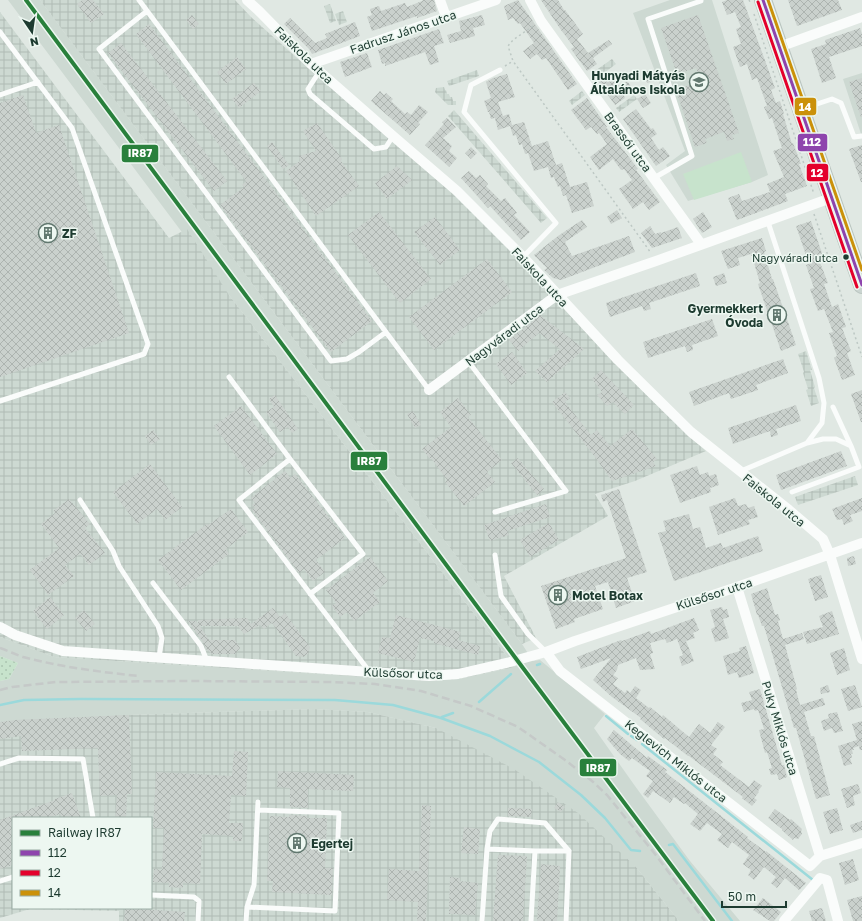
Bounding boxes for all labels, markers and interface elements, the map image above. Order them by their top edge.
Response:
street label: Fadrusz János utca [348,7,458,57]
north arrow [12,12,52,52]
street label: Faiskola utca [271,23,337,87]
text: N [29,35,40,50]
place label: Hunyadi Mátyás Általános Iskola [590,68,685,97]
school or university icon: Hunyadi Mátyás Általános Iskola [688,71,710,93]
line badge: 14 [794,97,817,116]
text: 14 [799,100,811,113]
street label: Brassói utca [601,109,655,175]
line badge: 112 [797,133,828,152]
text: 112 [803,135,821,148]
line badge: IR87 [121,144,159,163]
text: IR87 [128,146,152,159]
line badge: 12 [806,163,829,182]
text: 12 [811,166,823,179]
building icon: ZF [37,222,59,244]
place label: ZF [62,226,77,241]
street label: Faiskola utca [509,244,571,310]
place label: Nagyváradi utca [752,251,838,264]
marker: Nagyváradi utca [841,252,851,262]
street label: Nagyváradi utca [462,301,546,369]
place label: Gyermekkert Óvoda [687,301,763,330]
building icon: Gyermekkert Óvoda [766,304,788,326]
line badge: IR87 [350,451,388,471]
text: IR87 [357,454,381,467]
street label: Faiskola utca [740,470,808,530]
street label: Külsősor utca [674,575,754,613]
building icon: Motel Botax [547,584,569,606]
place label: Motel Botax [572,588,643,603]
street label: Külsősor utca [363,664,443,682]
street label: Puky Miklós utca [759,679,801,777]
street label: Keglevich Miklós utca [622,716,730,806]
line badge: IR87 [579,758,617,777]
text: IR87 [586,761,610,774]
legend [12,817,152,909]
text: Railway IR87 [48,825,121,840]
building icon: Egertej [286,832,308,854]
place label: Egertej [311,836,353,851]
text: 112 [48,845,67,860]
text: 12 [48,865,61,880]
scale bar [722,883,786,909]
text: 14 [48,885,61,900]
text: 50 m [728,889,756,904]

